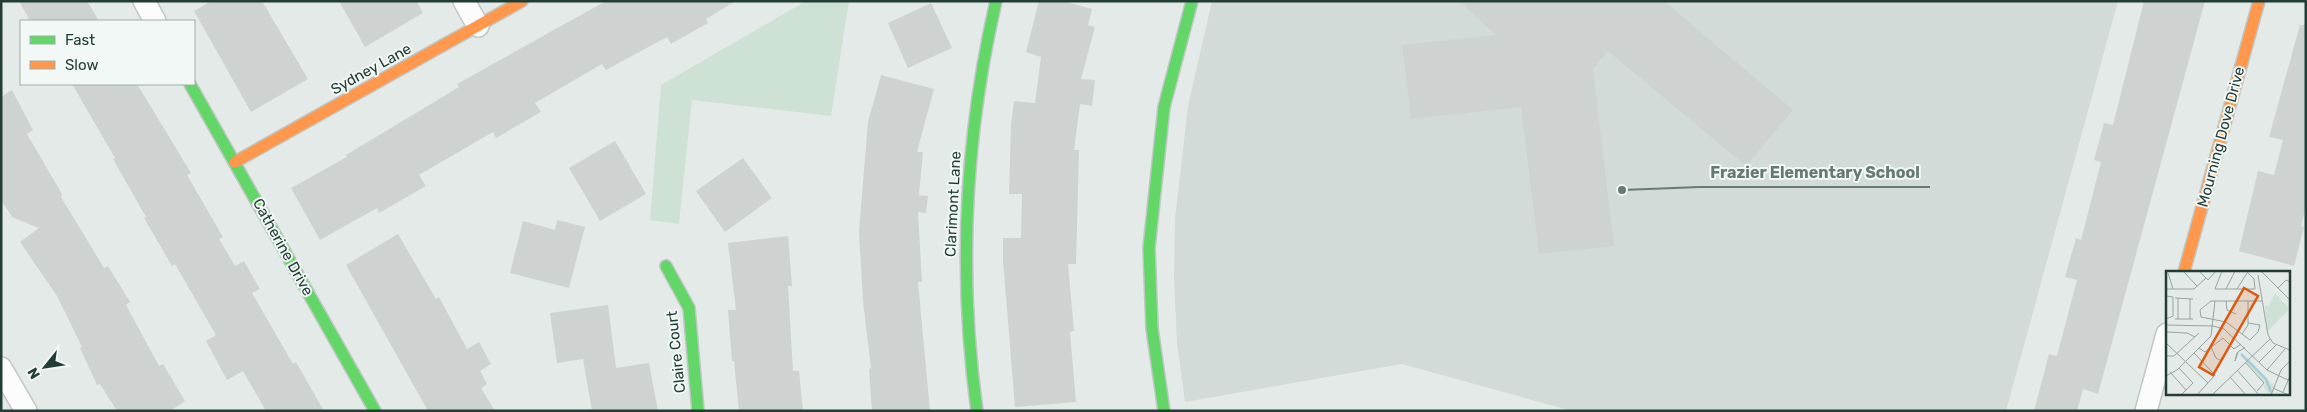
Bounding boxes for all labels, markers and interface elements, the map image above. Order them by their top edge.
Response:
legend [20,20,195,85]
text: Fast [65,31,95,49]
street label: Sydney Lane [328,39,414,99]
text: Slow [65,56,98,74]
street label: Mourning Dove Drive [2194,65,2248,209]
street label: Clarimont Lane [941,151,965,257]
callout: Frazier Elementary School [1700,156,1930,187]
text: Frazier Elementary School [1710,163,1920,182]
street label: Catherine Drive [249,195,317,299]
inset map [2166,271,2290,394]
street label: Claire Court [663,310,689,394]
north arrow [20,342,70,392]
text: N [24,365,44,382]

